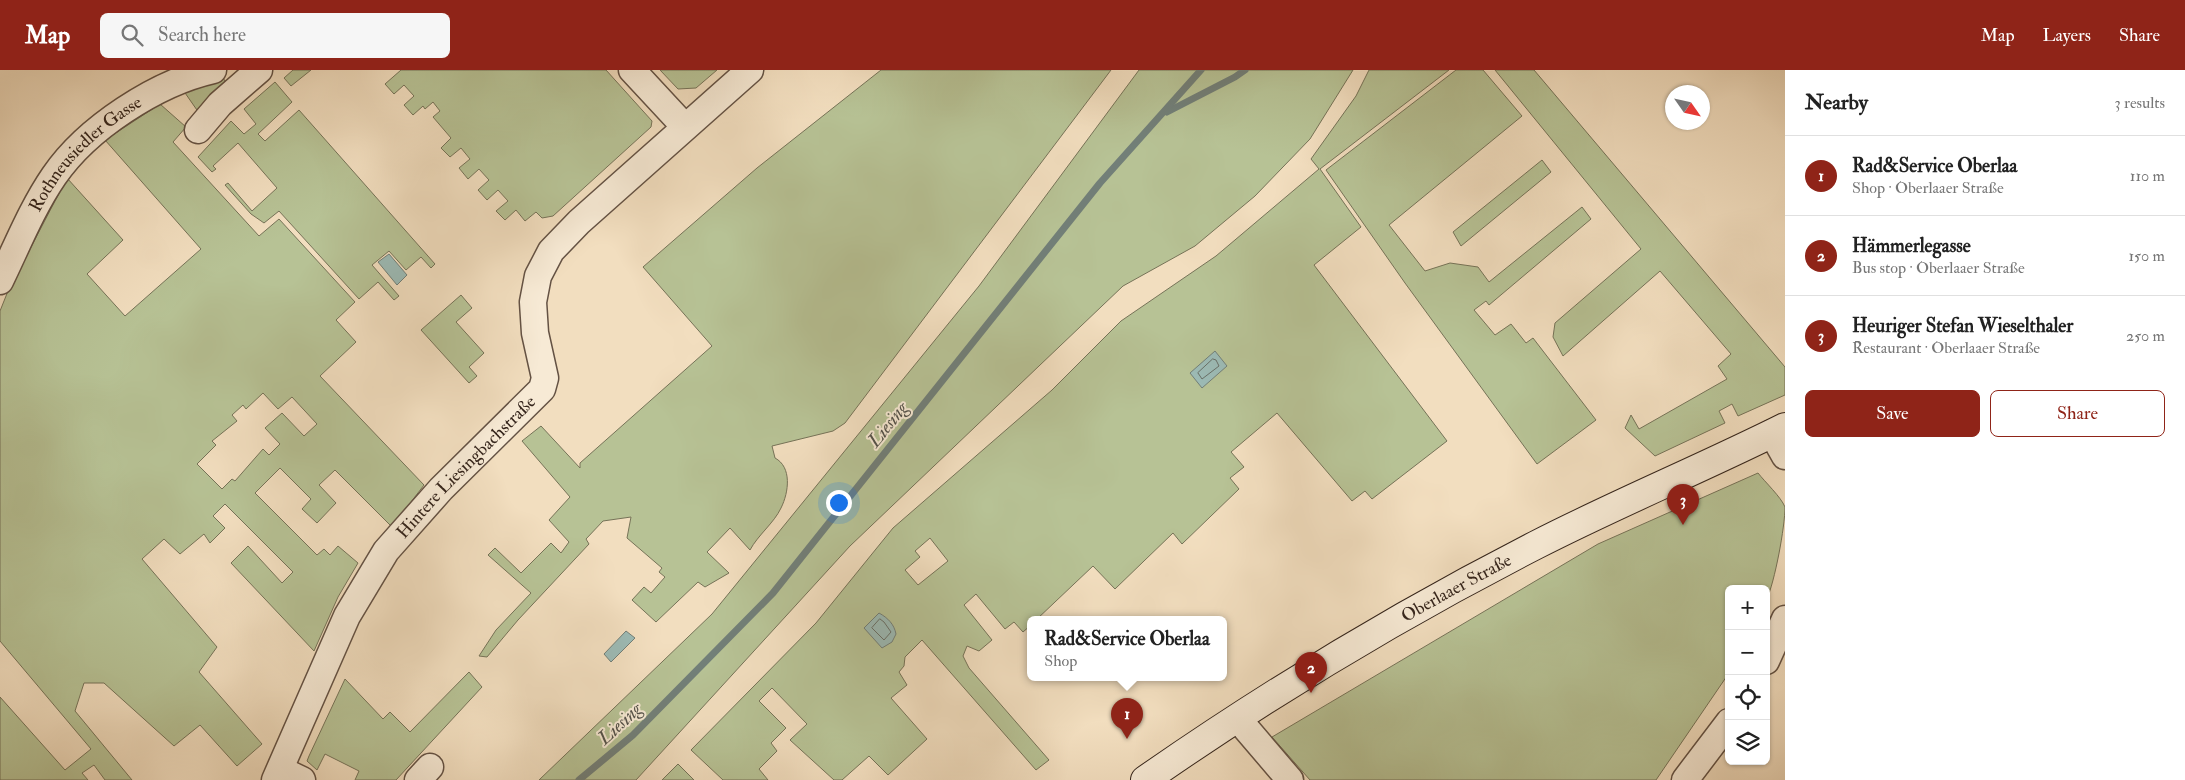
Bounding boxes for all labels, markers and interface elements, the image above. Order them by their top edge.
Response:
search box [100,13,450,58]
text: Map [25,20,70,51]
icon: search [118,21,146,49]
text: Search here [158,23,246,47]
text: Map [1981,24,2015,47]
text: Layers [2043,24,2091,47]
text: Share [2119,24,2160,47]
north arrow [1665,85,1710,130]
text: Nearby [1805,89,1868,116]
street label: Rothneusiedler Gasse [24,91,147,216]
text: 3 results [2114,93,2165,113]
text: Rad&Service Oberlaa [1852,154,2017,178]
text: 1 [1818,166,1824,186]
text: 110 m [2130,166,2165,186]
text: Shop · Oberlaaer Straße [1852,178,2004,198]
text: Hämmerlegasse [1852,234,1971,258]
text: 2 [1817,246,1825,266]
text: 150 m [2128,246,2165,266]
text: Bus stop · Oberlaaer Straße [1852,258,2025,278]
text: Heuriger Stefan Wieselthaler [1852,314,2073,338]
text: 3 [1818,326,1824,346]
text: 250 m [2126,326,2165,346]
text: Restaurant · Oberlaaer Straße [1852,338,2040,358]
street label: Hintere Liesingbachstraße [391,390,541,544]
button: Save [1805,390,1980,437]
button: Share [1990,390,2165,437]
water label: Liesing [862,396,914,453]
pin: 3 [1667,484,1699,525]
your location [826,490,852,516]
street label: Oberlaaer Straße [1397,549,1516,628]
map controls [1725,585,1770,765]
button: + [1725,585,1770,630]
popup [1027,616,1227,681]
text: Rad&Service Oberlaa [1044,627,1210,651]
button: − [1725,630,1770,675]
text: Shop [1044,651,1077,671]
pin: 2 [1295,652,1327,693]
button: locate [1725,675,1770,720]
water label: Liesing [592,697,647,751]
pin: 1 [1111,698,1143,739]
button: layers [1725,720,1770,765]

